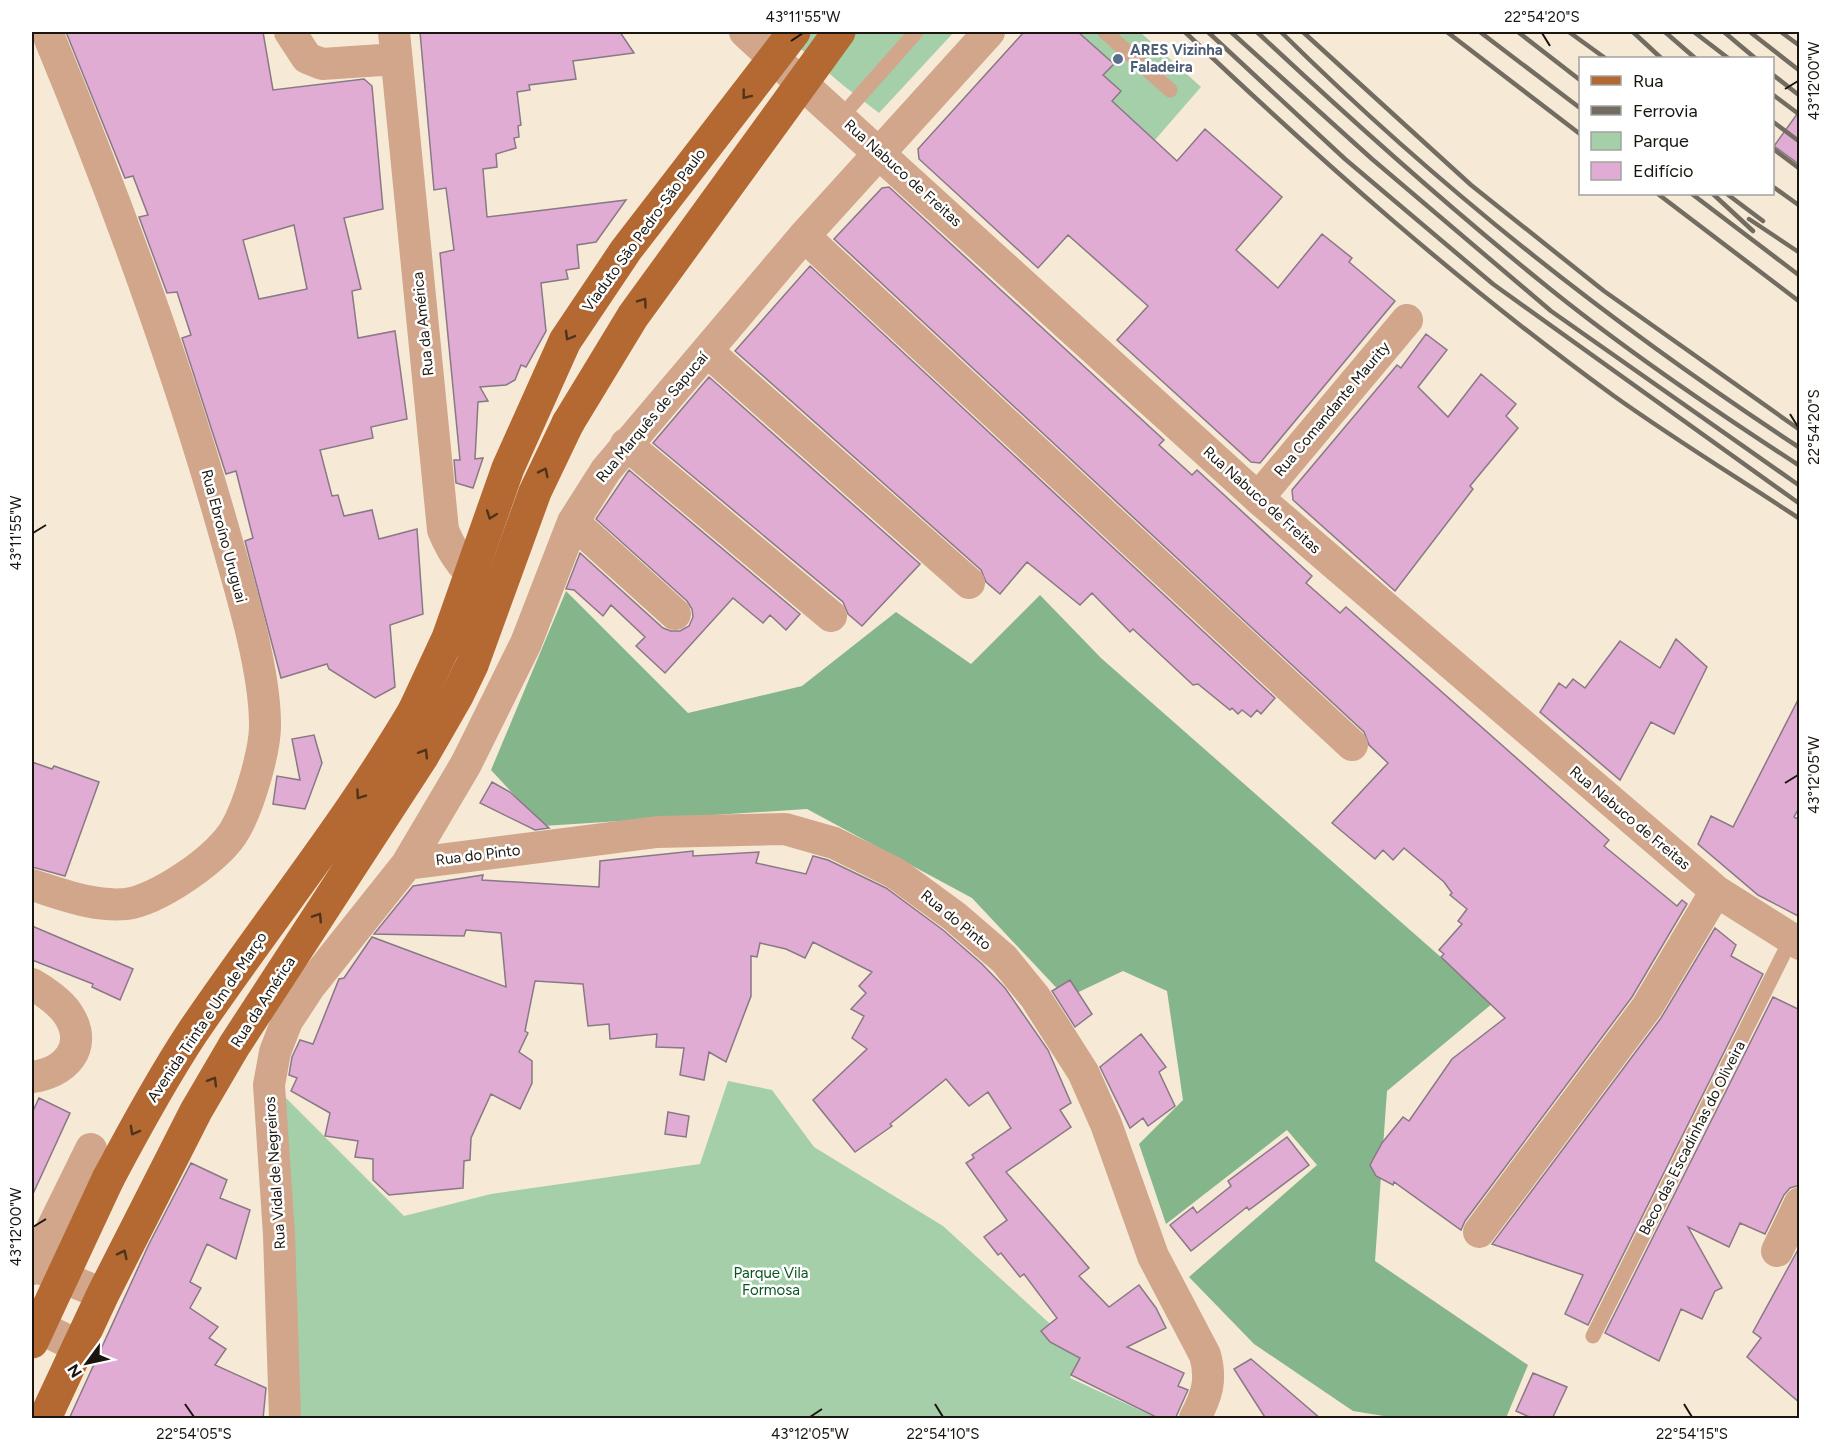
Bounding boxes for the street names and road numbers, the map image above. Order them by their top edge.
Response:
street label: Rua Nabuco de Freitas [841,116,965,230]
street label: Viaduto São Pedro-São Paulo [579,145,709,315]
street label: Rua da América [409,271,437,377]
street label: Rua Comandante Maurity [1270,338,1394,480]
street label: Rua Marquês de Sapucaí [592,347,713,486]
street label: Rua Nabuco de Freitas [1200,443,1324,557]
street label: Rua Ebroíno Uruguai [198,467,250,605]
street label: Rua Nabuco de Freitas [1566,762,1694,874]
street label: Rua do Pinto [435,841,522,869]
street label: Rua do Pinto [917,886,995,954]
street label: Avenida Trinta e Um de Março [143,928,271,1105]
street label: Rua da América [227,953,299,1051]
street label: Beco das Escadinhas do Oliveira [1635,1038,1749,1238]
street label: Rua Vidal de Negreiros [261,1096,289,1250]

